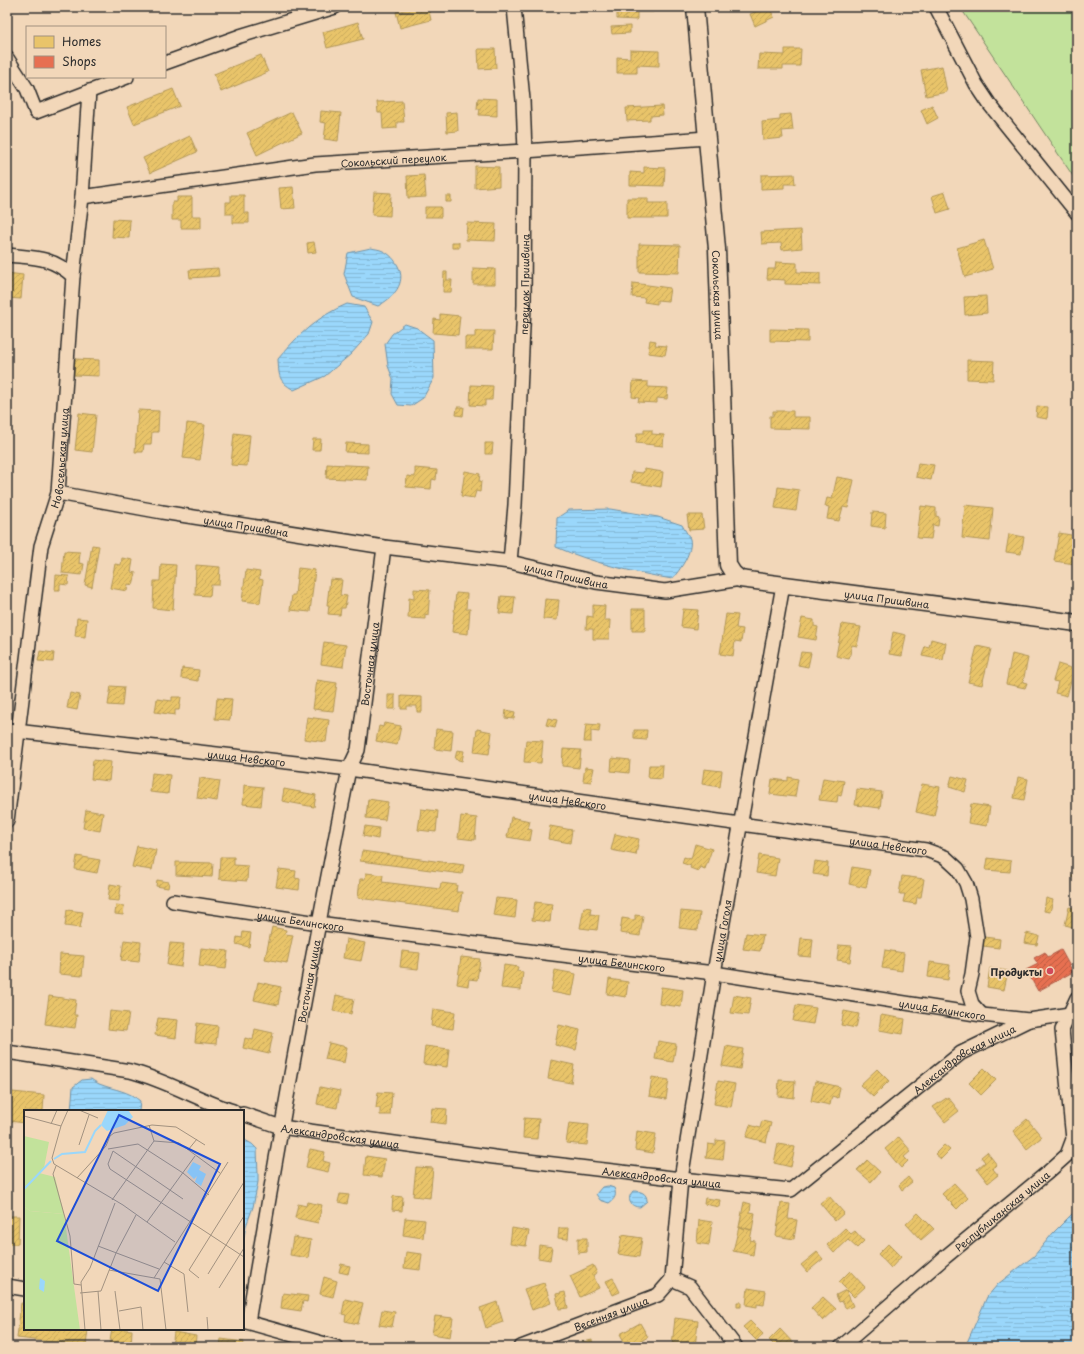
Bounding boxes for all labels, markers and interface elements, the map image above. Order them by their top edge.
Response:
legend [26,26,166,78]
text: Homes [62,32,101,50]
text: Shops [62,52,97,70]
street label: Сокольский переулок [340,148,447,170]
street label: переулок Пришвина [515,233,532,335]
street label: Сокольская улица [710,250,728,341]
street label: Новосельская улица [46,406,71,510]
street label: улица Пришвина [203,511,290,539]
street label: улица Пришвина [523,558,610,591]
street label: улица Пришвина [843,585,931,611]
street label: Восточная улица [356,620,382,707]
street label: улица Невского [207,745,287,769]
street label: улица Невского [528,787,608,813]
street label: улица Невского [849,832,929,858]
street label: улица Гоголя [709,898,734,963]
street label: улица Белинского [256,906,345,934]
street label: Восточная улица [293,938,323,1024]
street label: улица Белинского [577,949,667,975]
place label: Продукты [991,964,1042,979]
marker: Продукты [1045,966,1055,976]
street label: улица Белинского [898,995,987,1023]
street label: Александровская улица [909,1020,1018,1097]
inset map [24,1110,244,1330]
street label: Александровская улица [280,1120,401,1151]
street label: Александровская улица [601,1162,723,1191]
street label: Республиканская улица [951,1166,1053,1254]
street label: Весенняя улица [571,1292,651,1334]

